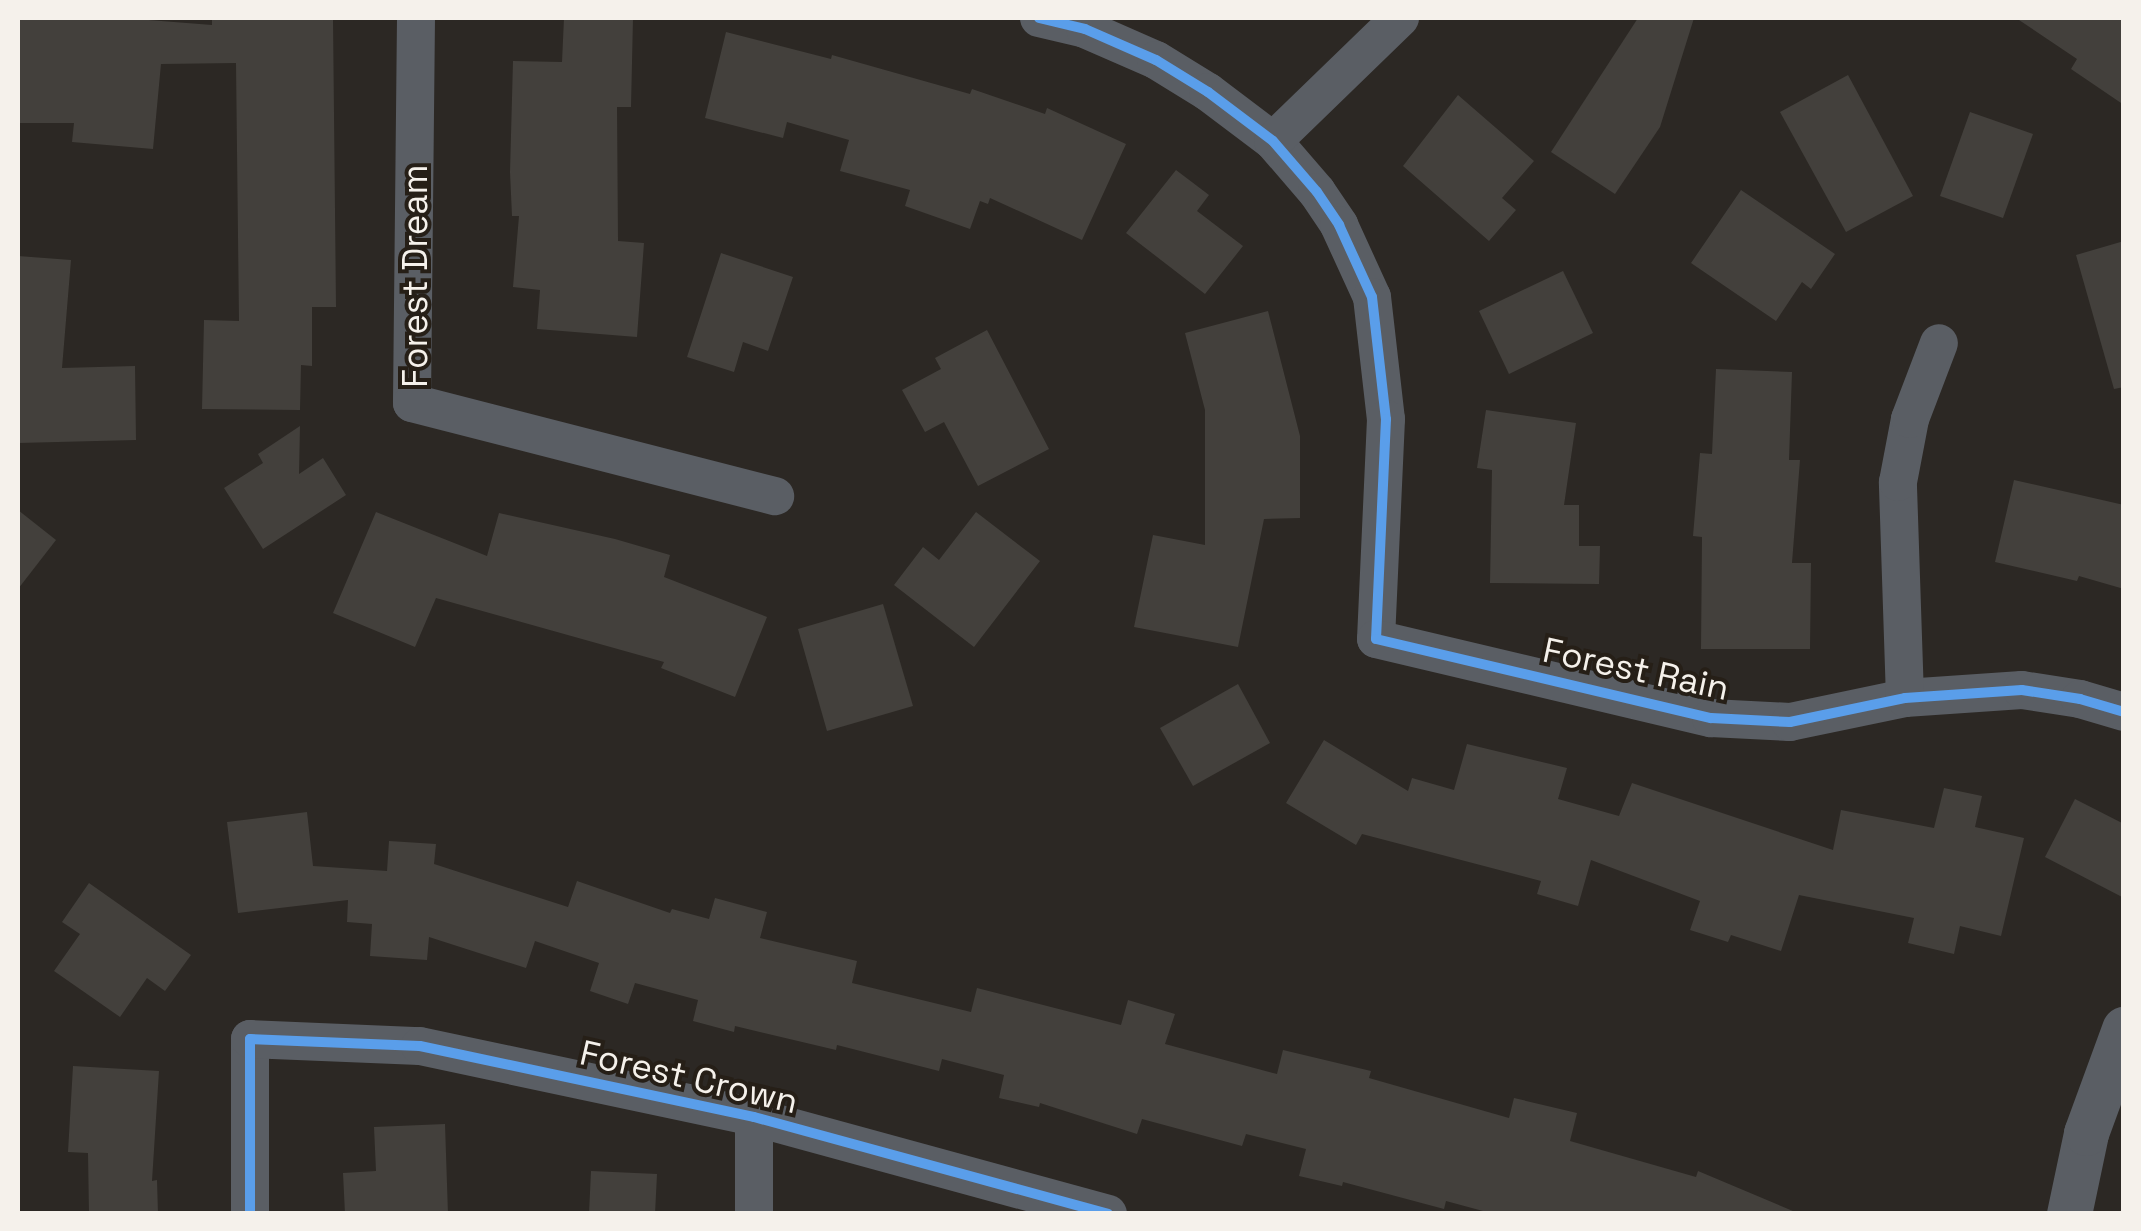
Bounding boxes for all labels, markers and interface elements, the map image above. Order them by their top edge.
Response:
street label: Forest Dream [394,164,436,388]
street label: Forest Rain [1539,629,1733,709]
street label: Forest Crown [576,1032,802,1122]

